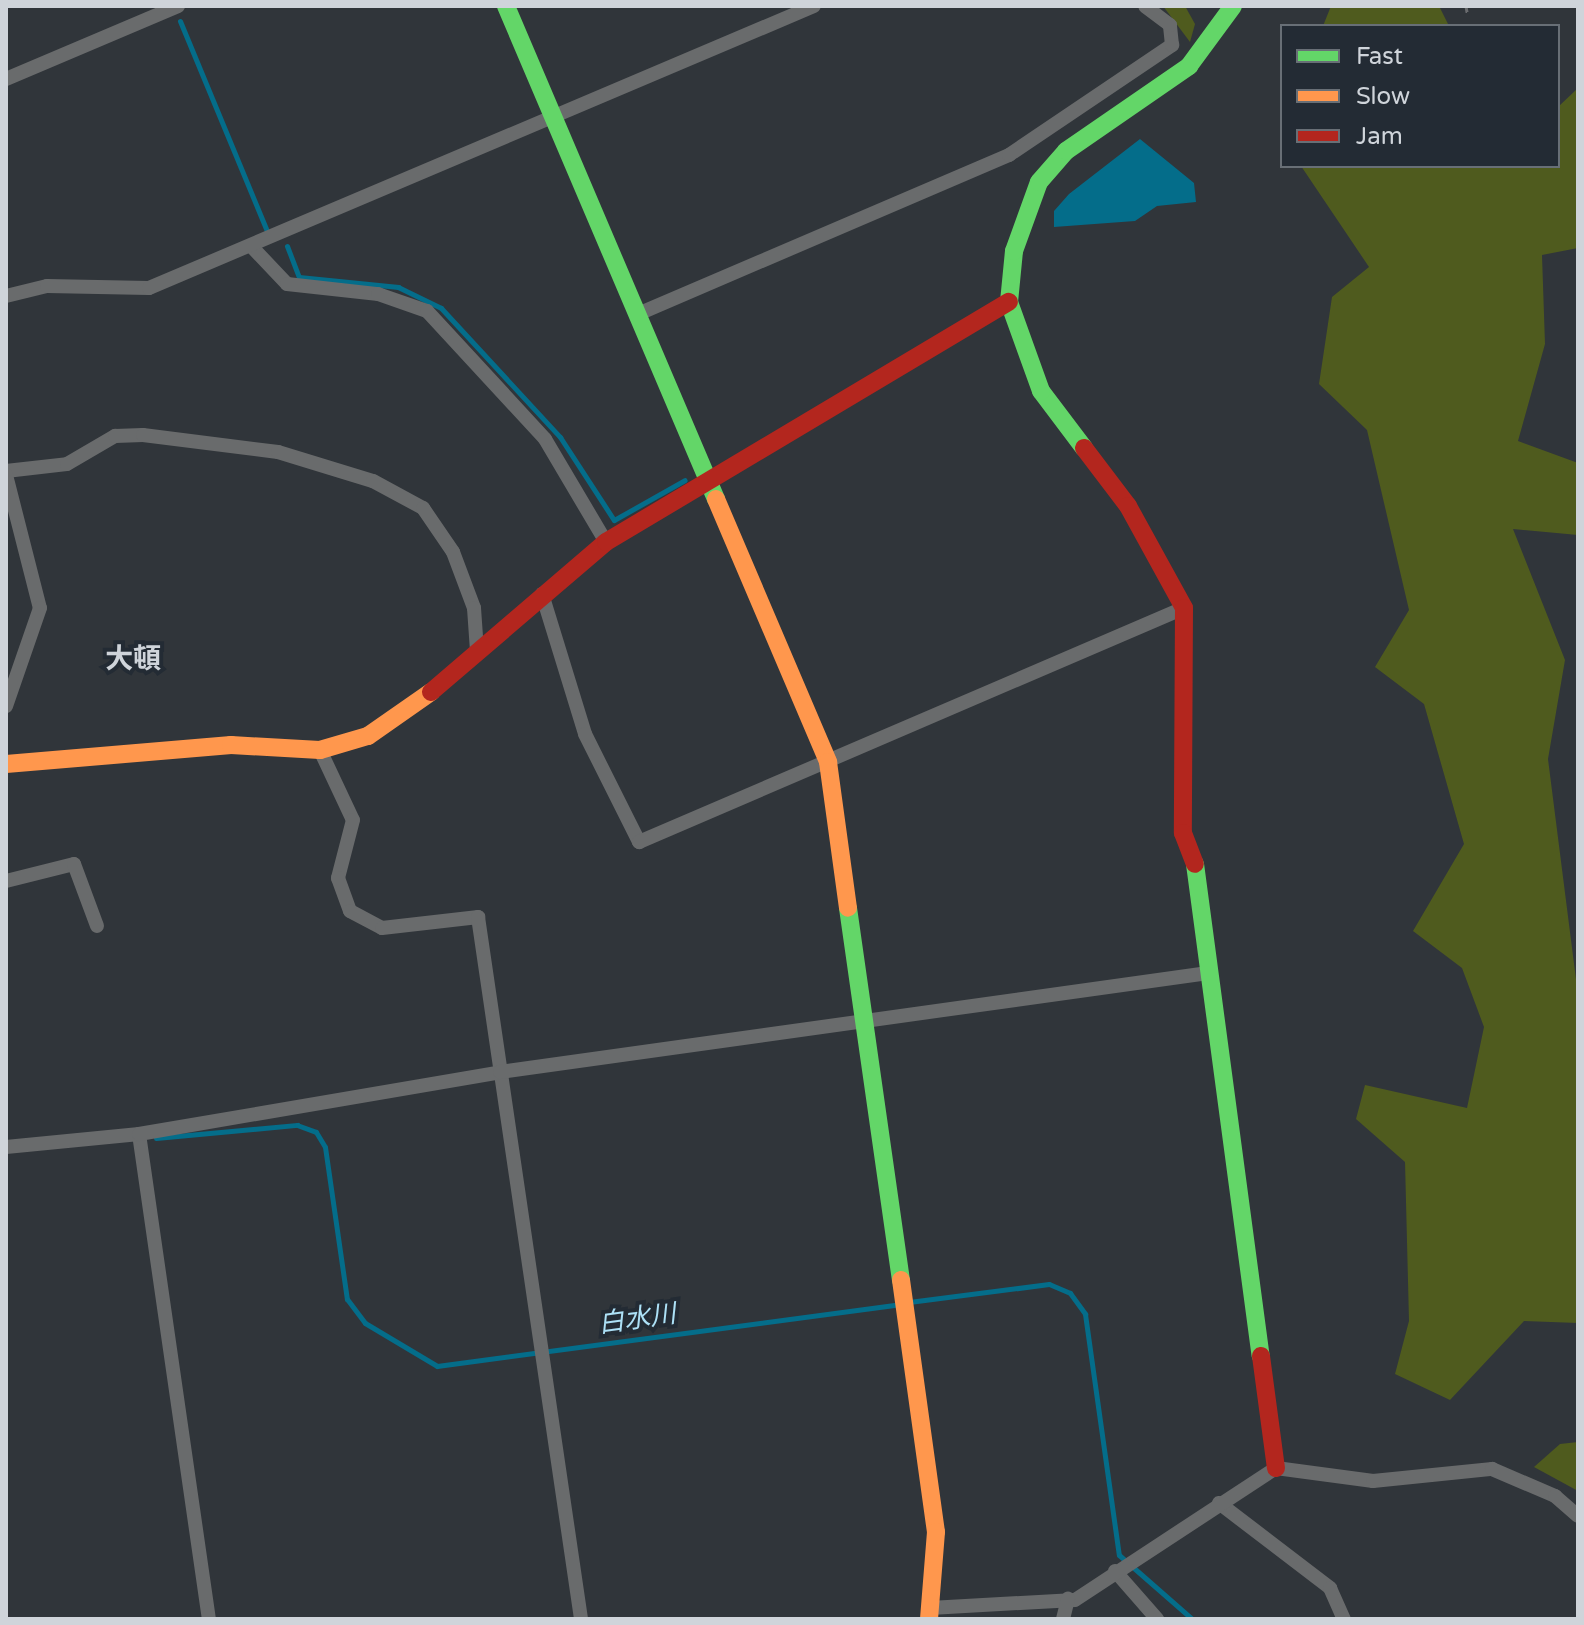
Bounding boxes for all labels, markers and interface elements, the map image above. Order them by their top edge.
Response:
legend [1280,24,1560,168]
text: Fast [1356,42,1403,71]
text: Slow [1356,82,1410,111]
text: Jam [1356,122,1403,151]
district label: 大頓 [105,642,161,676]
water label: 白水川 [596,1298,678,1340]

